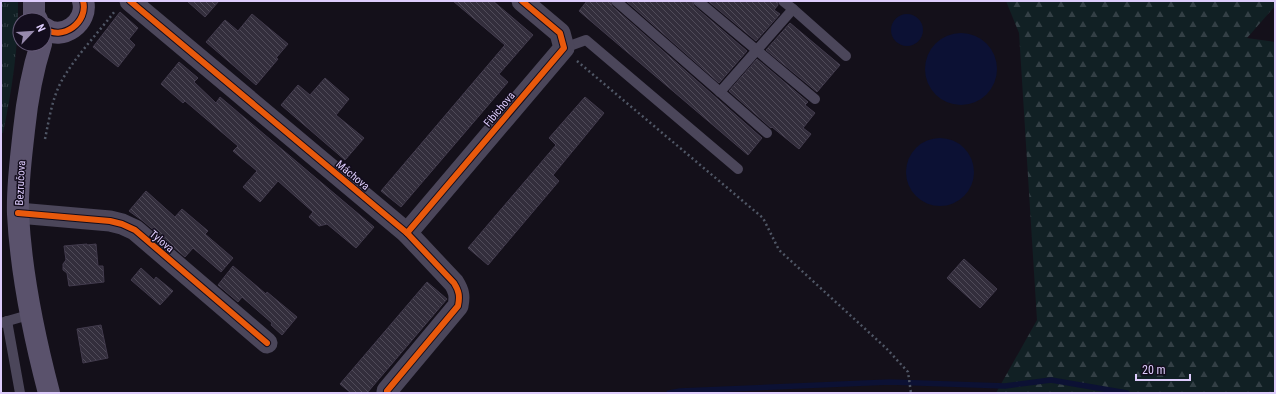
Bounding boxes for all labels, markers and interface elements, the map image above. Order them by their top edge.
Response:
north arrow [12,12,52,52]
text: N [33,22,48,34]
street label: Fibichova [481,89,518,129]
street label: Máchova [333,158,372,193]
street label: Bezručova [13,160,28,206]
street label: Tylova [147,227,176,255]
scale bar [1136,356,1190,382]
text: 20 m [1142,363,1166,377]

